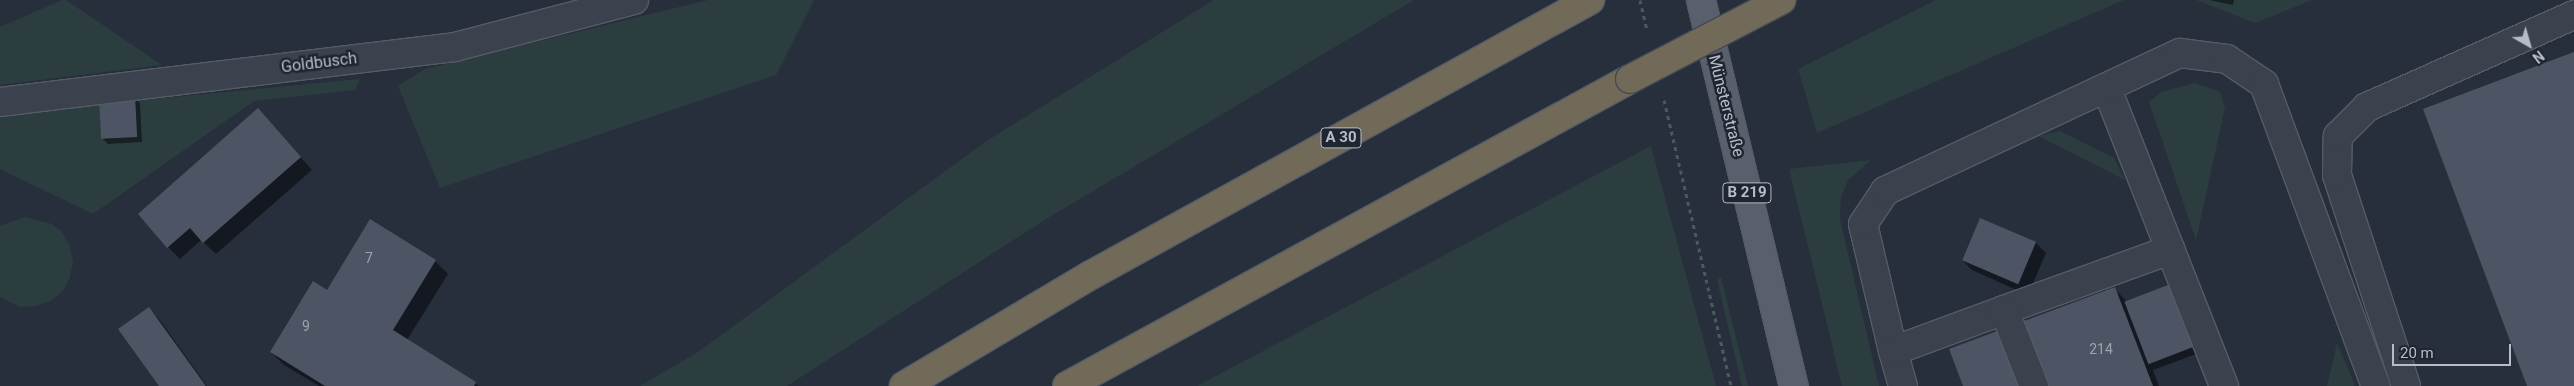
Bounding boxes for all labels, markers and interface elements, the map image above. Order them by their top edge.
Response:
north arrow [2504,20,2554,70]
text: N [2529,47,2547,66]
street label: Goldbusch [280,49,358,77]
street label: Münsterstraße [1704,53,1748,159]
road number: A 30 [1320,126,1362,150]
road number: B 219 [1722,180,1772,206]
house number: 7 [365,250,373,266]
house number: 9 [302,318,310,334]
scale bar [2394,334,2513,366]
house number: 214 [2089,341,2113,357]
text: 20 m [2400,344,2434,362]

